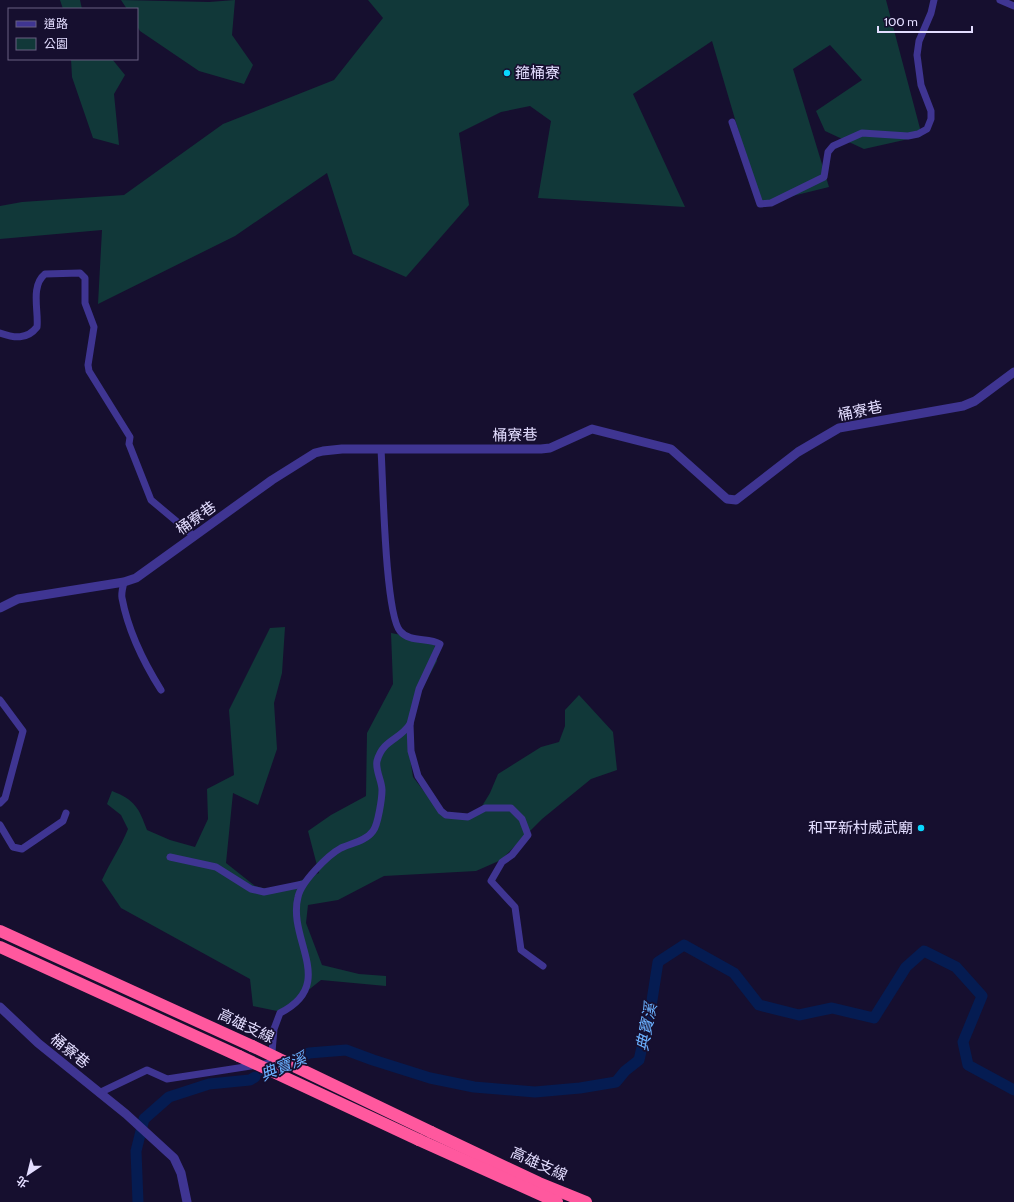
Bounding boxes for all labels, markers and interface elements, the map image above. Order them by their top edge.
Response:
legend [8,8,138,60]
scale bar [878,8,972,34]
text: 100 m [884,14,918,29]
text: 道路 [44,16,68,31]
text: 公園 [44,36,68,51]
place label: 箍桶寮 [515,64,560,82]
marker: 箍桶寮 [502,68,512,78]
street label: 桶寮巷 [836,398,884,424]
street label: 桶寮巷 [492,426,538,444]
street label: 桶寮巷 [173,497,219,539]
place label: 和平新村威武廟 [808,819,913,837]
marker: 和平新村威武廟 [916,823,926,833]
water label: 典寶溪 [633,1000,661,1052]
street label: 高雄支線 [215,1005,277,1047]
street label: 桶寮巷 [47,1030,93,1072]
water label: 典寶溪 [257,1048,311,1085]
street label: 高雄支線 [508,1144,570,1184]
north arrow [8,1154,48,1194]
text: 北 [14,1173,31,1191]

